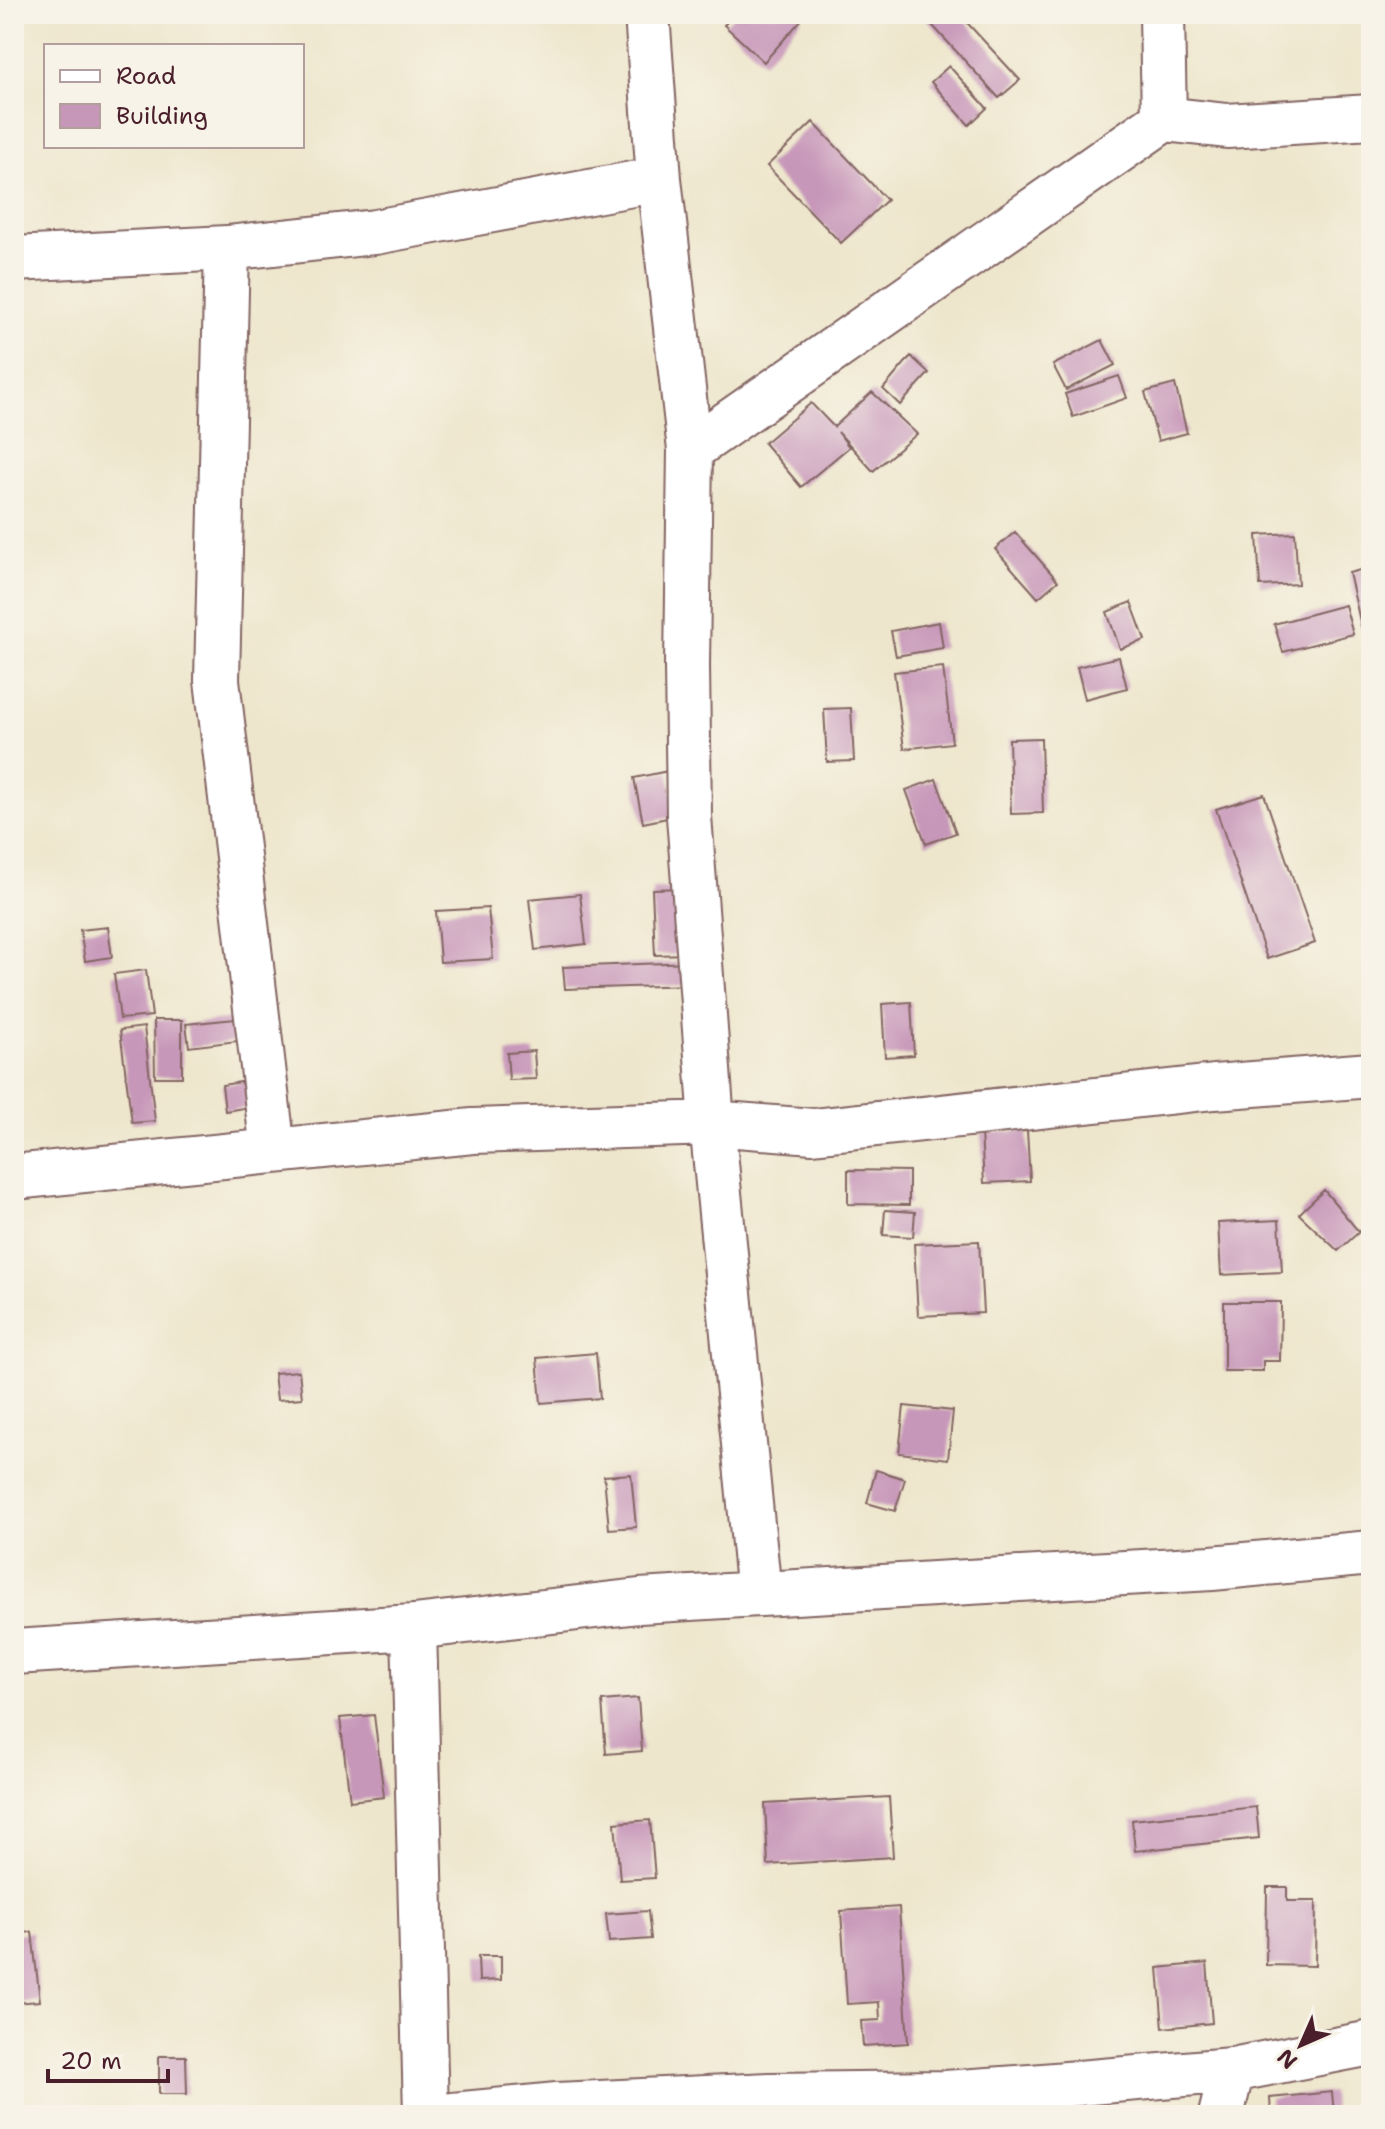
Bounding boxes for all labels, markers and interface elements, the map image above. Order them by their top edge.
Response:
legend [44,44,304,148]
text: Road [116,60,176,92]
text: Building [116,100,208,132]
north arrow [1261,2005,1341,2085]
scale bar [48,2033,168,2083]
text: N [1271,2042,1304,2075]
text: 20 m [60,2045,122,2077]

